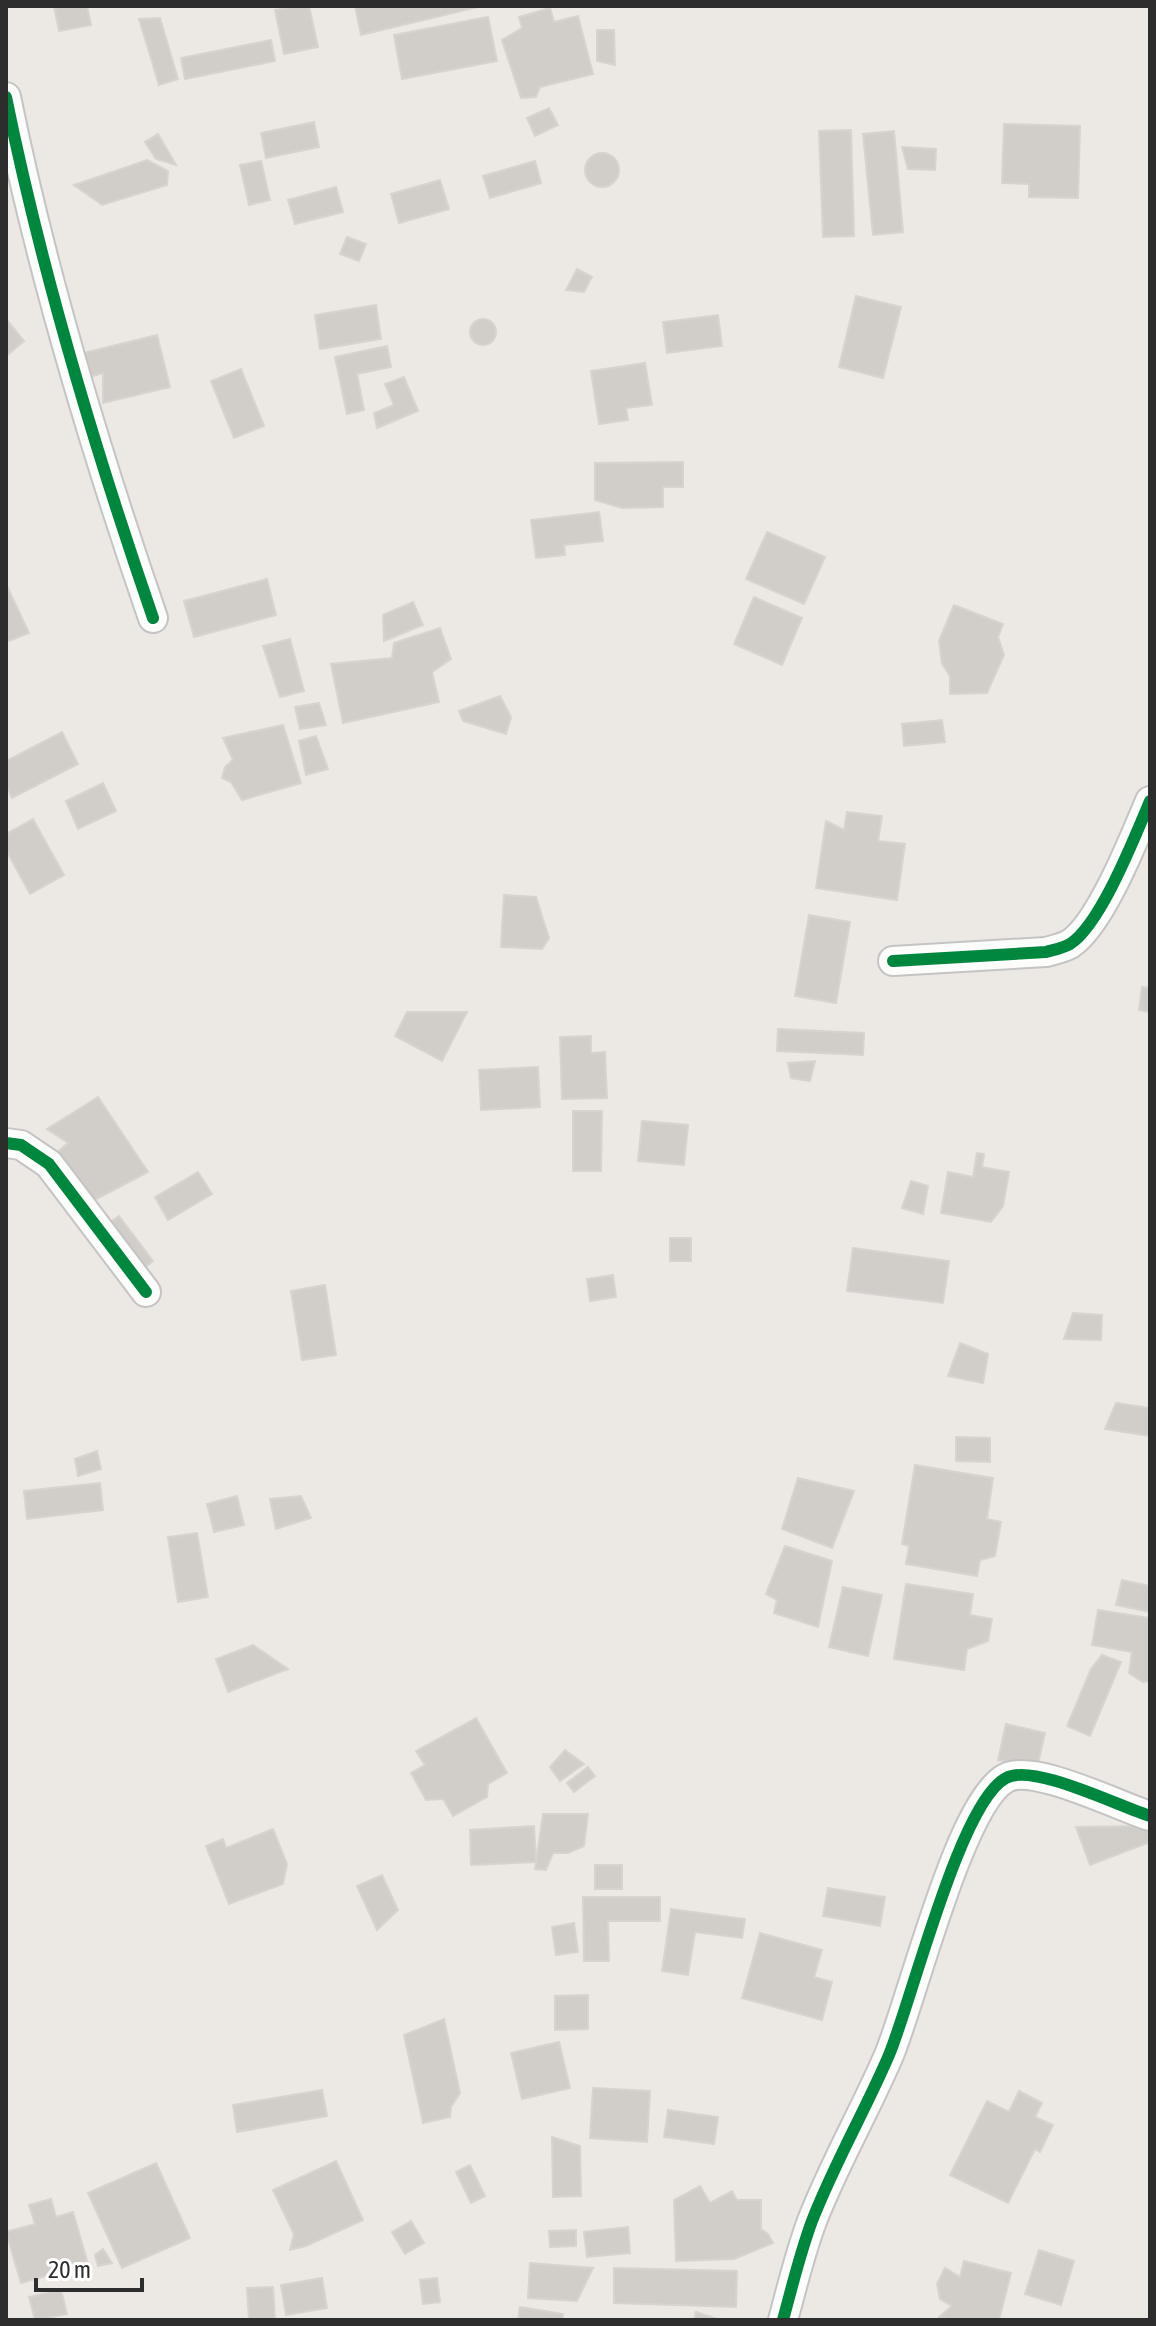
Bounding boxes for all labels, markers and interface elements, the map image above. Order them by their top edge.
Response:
scale bar [36,2242,142,2292]
text: 20 m [48,2256,91,2283]

